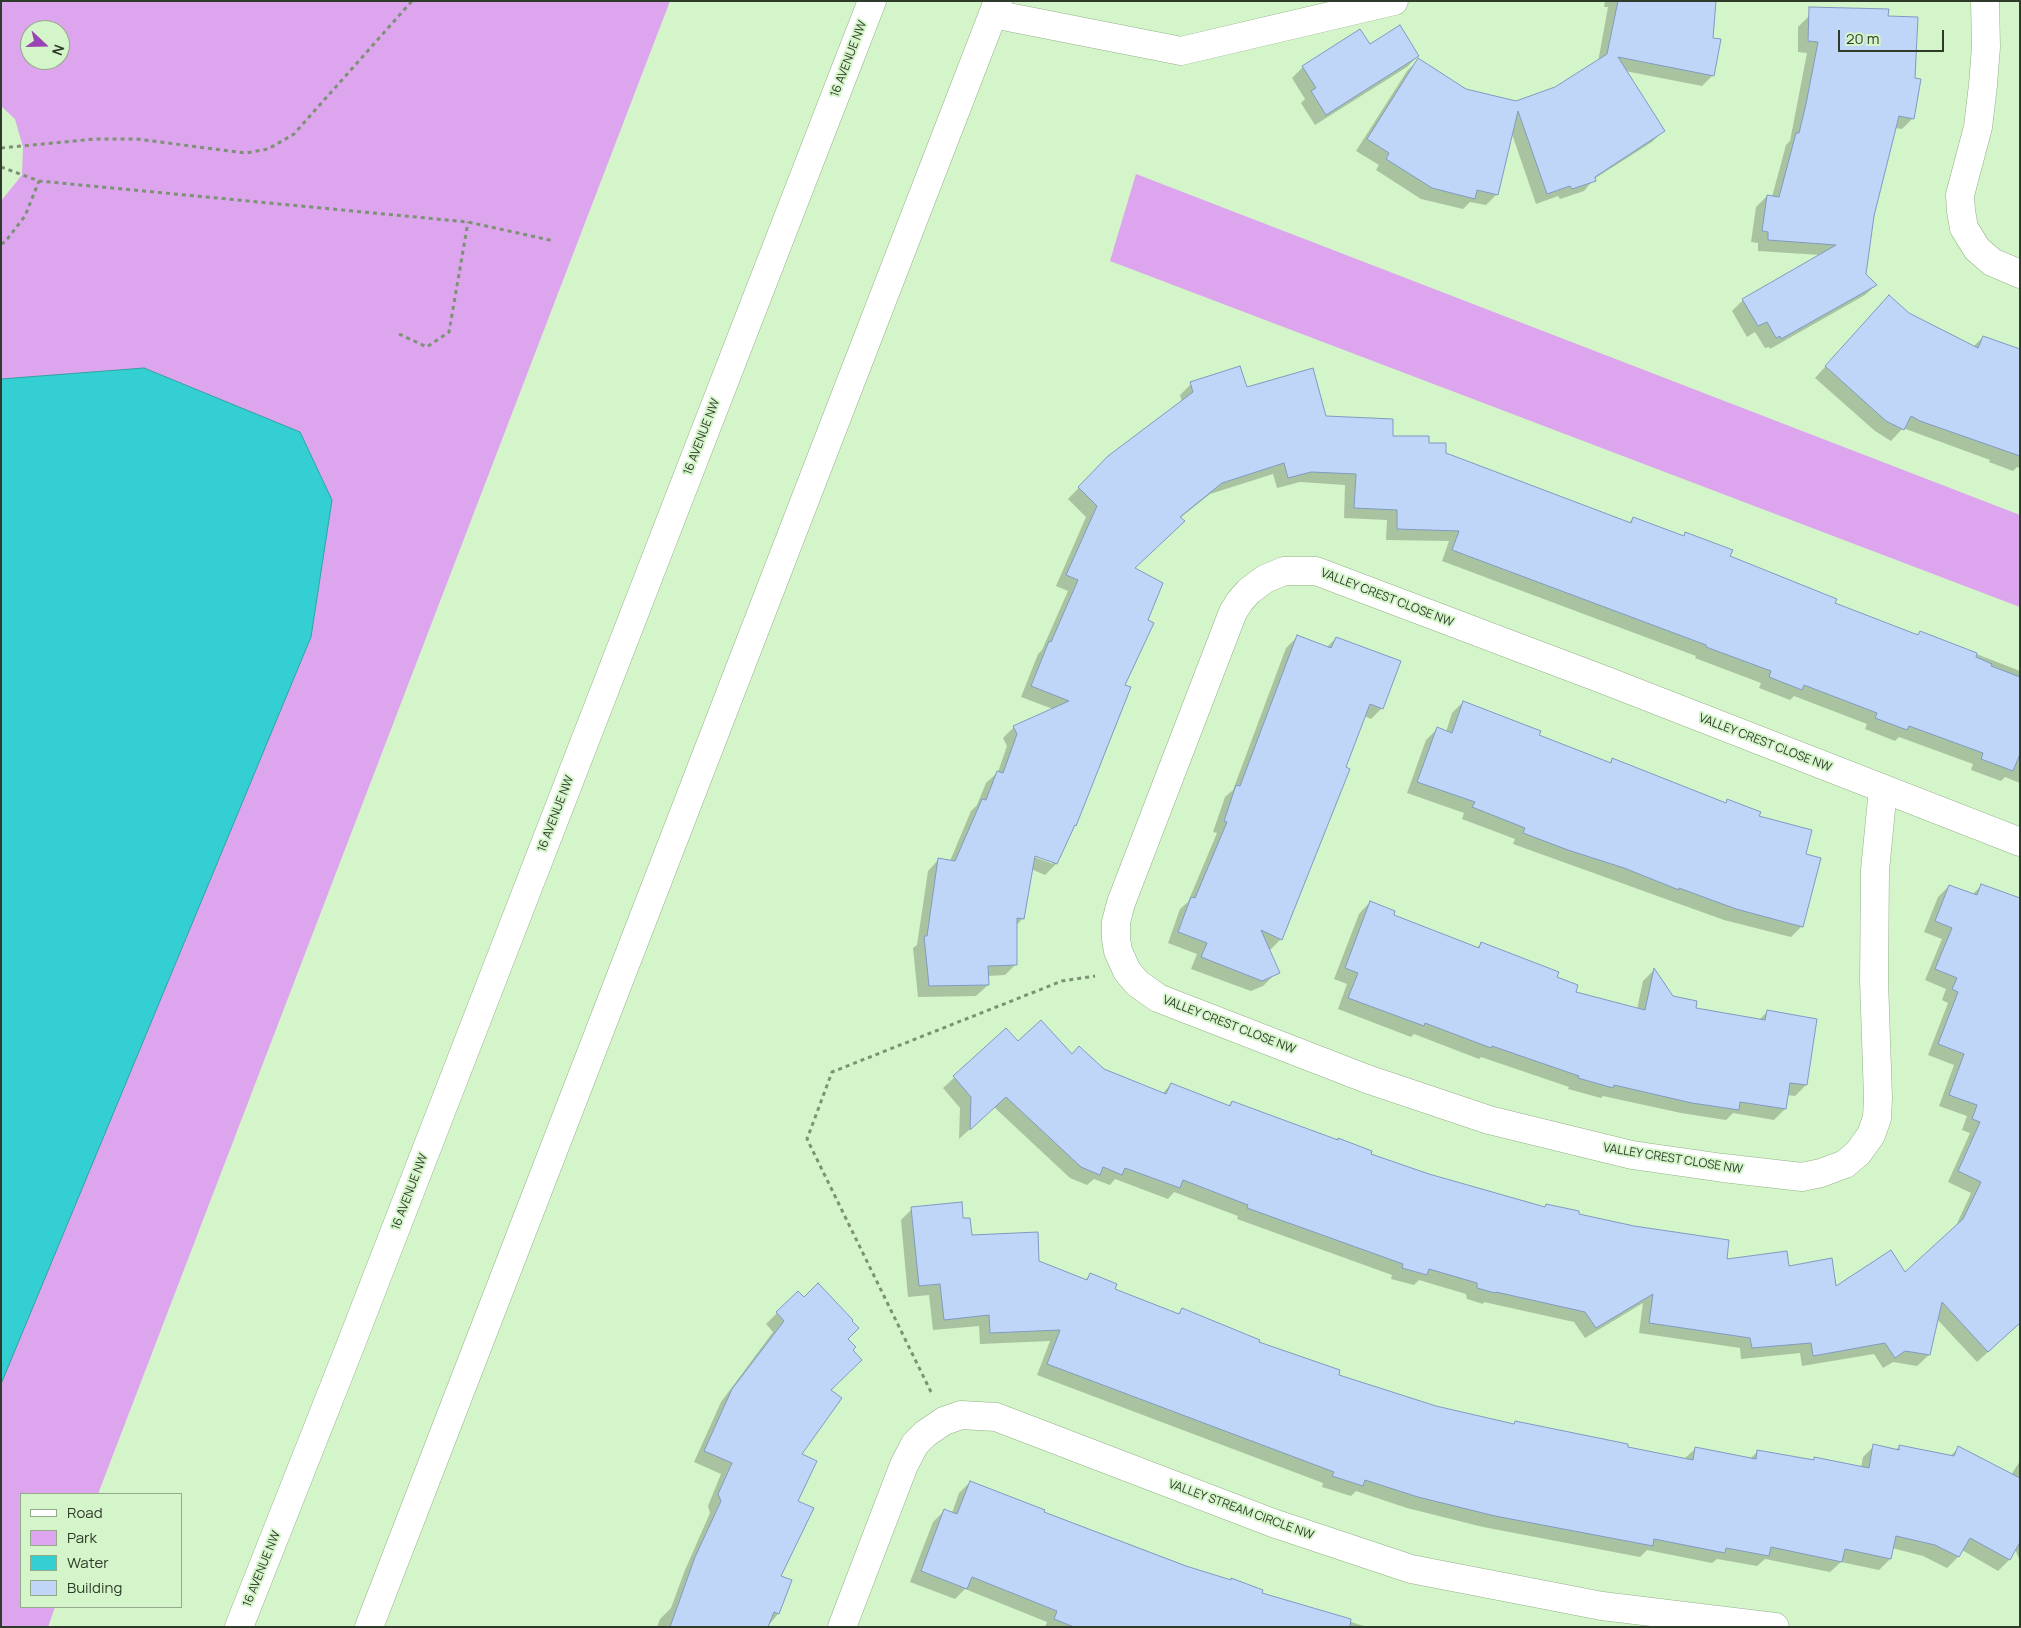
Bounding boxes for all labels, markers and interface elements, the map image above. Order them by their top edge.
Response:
street label: 16 AVENUE NW [828,19,870,99]
north arrow [20,20,70,70]
scale bar [1841,20,1947,52]
text: 20 m [1846,28,1879,49]
text: N [48,42,69,58]
street label: 16 AVENUE NW [681,397,723,477]
street label: VALLEY CREST CLOSE NW [1319,566,1455,630]
street label: VALLEY CREST CLOSE NW [1697,711,1833,775]
street label: 16 AVENUE NW [535,774,577,854]
street label: VALLEY CREST CLOSE NW [1161,993,1297,1057]
street label: VALLEY CREST CLOSE NW [1602,1141,1744,1177]
street label: 16 AVENUE NW [389,1152,431,1232]
street label: VALLEY STREAM CIRCLE NW [1166,1477,1316,1543]
legend [20,1493,182,1608]
text: Road [67,1502,103,1523]
text: Park [67,1527,97,1548]
street label: 16 AVENUE NW [240,1529,284,1609]
text: Water [67,1552,109,1573]
text: Building [67,1577,122,1598]

